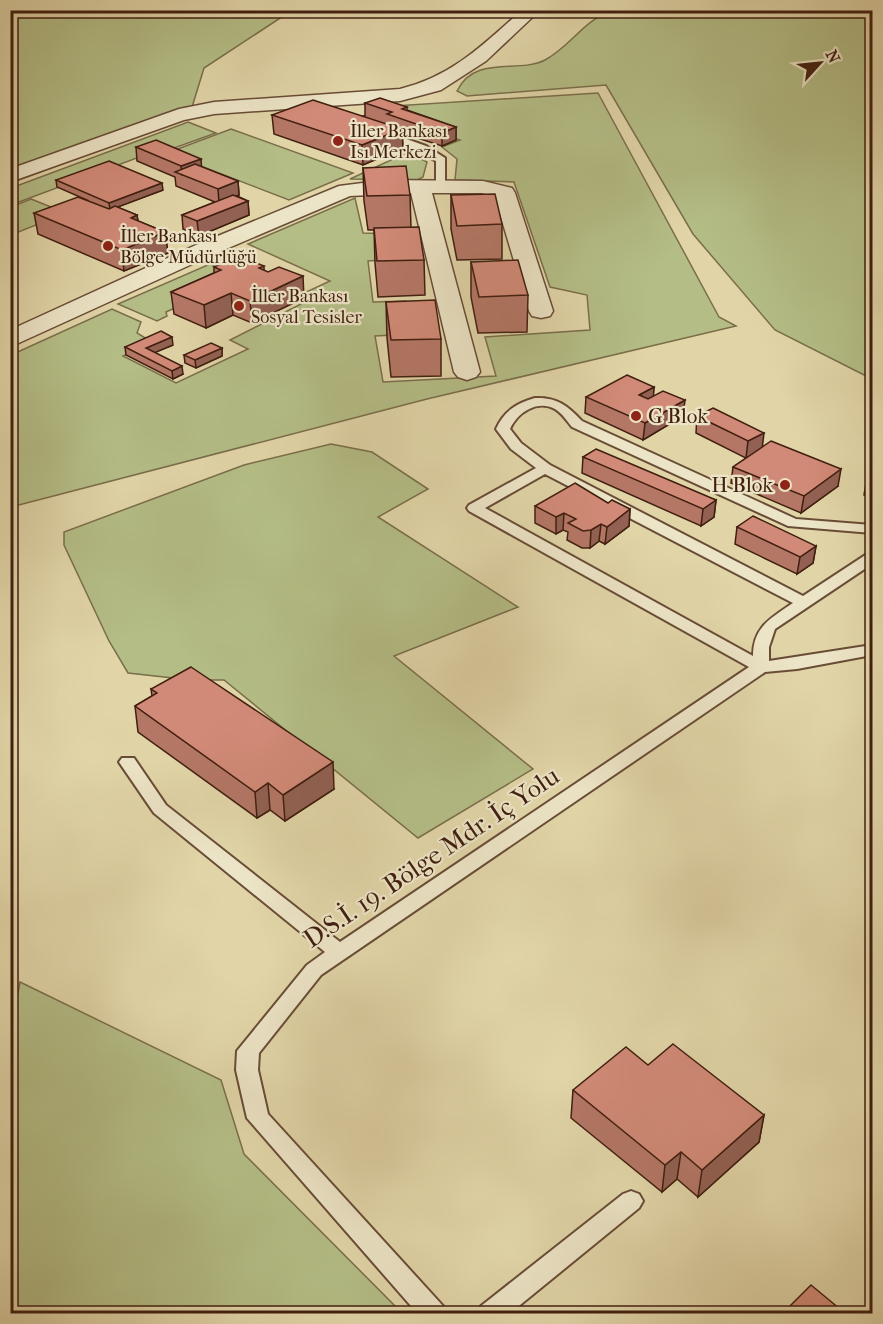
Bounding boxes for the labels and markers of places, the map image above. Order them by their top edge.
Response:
place label: İller Bankası Isı Merkezi [350,120,448,163]
marker: İller Bankası Isı Merkezi [331,134,345,148]
place label: İller Bankası Bölge Müdürlüğü [120,225,257,268]
marker: İller Bankası Bölge Müdürlüğü [101,239,115,253]
place label: İller Bankası Sosyal Tesisler [251,285,362,328]
marker: İller Bankası Sosyal Tesisler [232,299,246,313]
place label: G Blok [648,404,708,428]
marker: G Blok [629,409,643,423]
place label: H Blok [711,473,773,497]
marker: H Blok [778,478,792,492]

